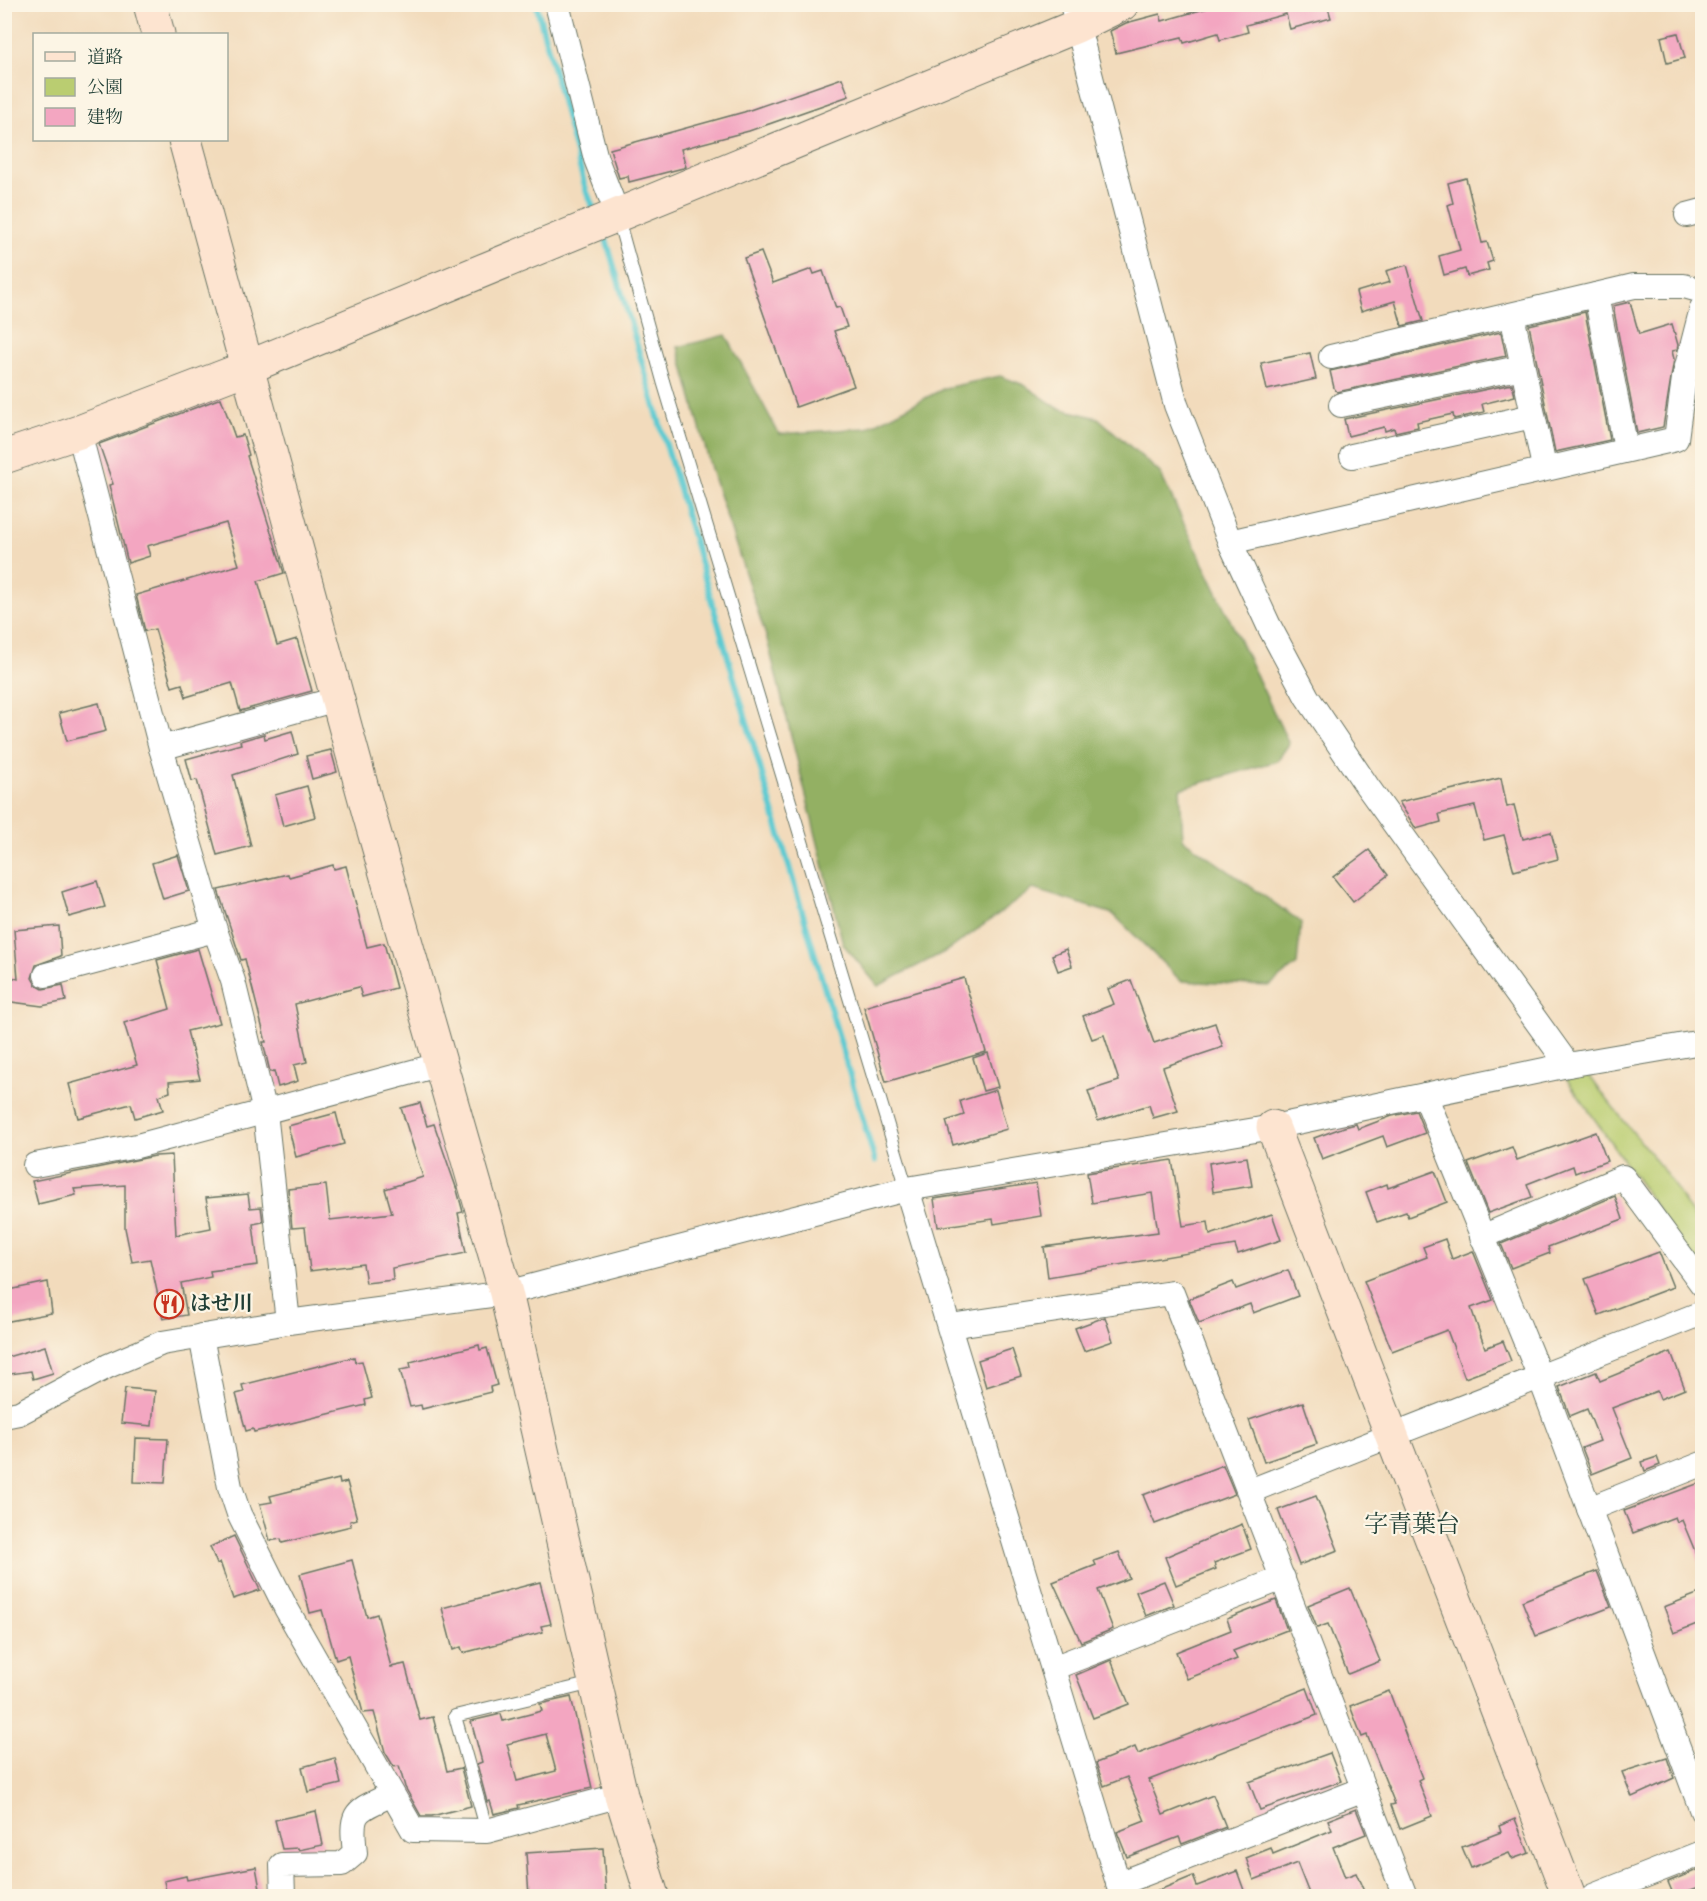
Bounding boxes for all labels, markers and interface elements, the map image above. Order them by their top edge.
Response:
legend [33,33,228,141]
text: 道路 [87,47,123,67]
text: 公園 [87,78,123,97]
text: 建物 [87,107,123,127]
restaurant icon: はせ川 [153,1288,185,1320]
place label: はせ川 [190,1293,253,1315]
district label: 字青葉台 [1364,1511,1460,1538]

